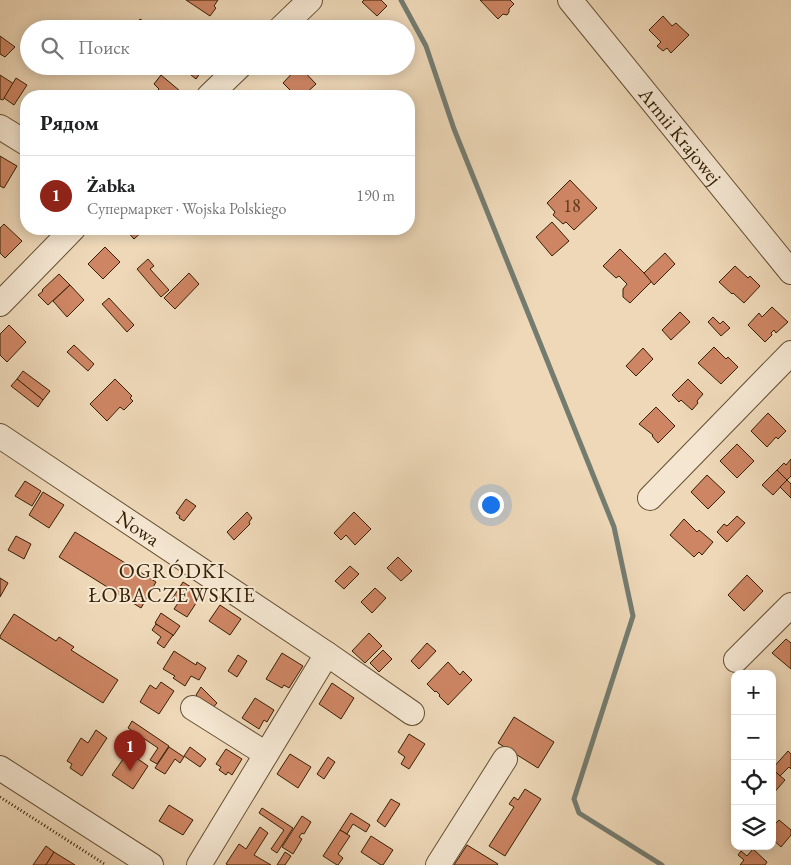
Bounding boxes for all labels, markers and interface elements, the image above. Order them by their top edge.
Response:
search box [20,20,415,75]
icon: search [38,34,66,62]
text: Поиск [78,35,130,60]
street label: Armii Krajowej [633,81,728,190]
text: Рядом [40,109,99,136]
text: Żabka [87,173,135,198]
text: 1 [52,185,60,206]
text: 190 m [356,185,395,206]
house number: 18 [563,194,581,217]
text: Супермаркет · Wojska Polskiego [87,198,286,219]
your location [478,492,504,518]
street label: Nowa [111,504,165,552]
district label: OGRÓDKI ŁOBACZEWSKIE [88,557,256,608]
map controls [731,670,776,850]
button: + [731,670,776,715]
button: − [731,715,776,760]
pin: 1 [114,730,146,771]
button: locate [731,760,776,805]
button: layers [731,805,776,850]

